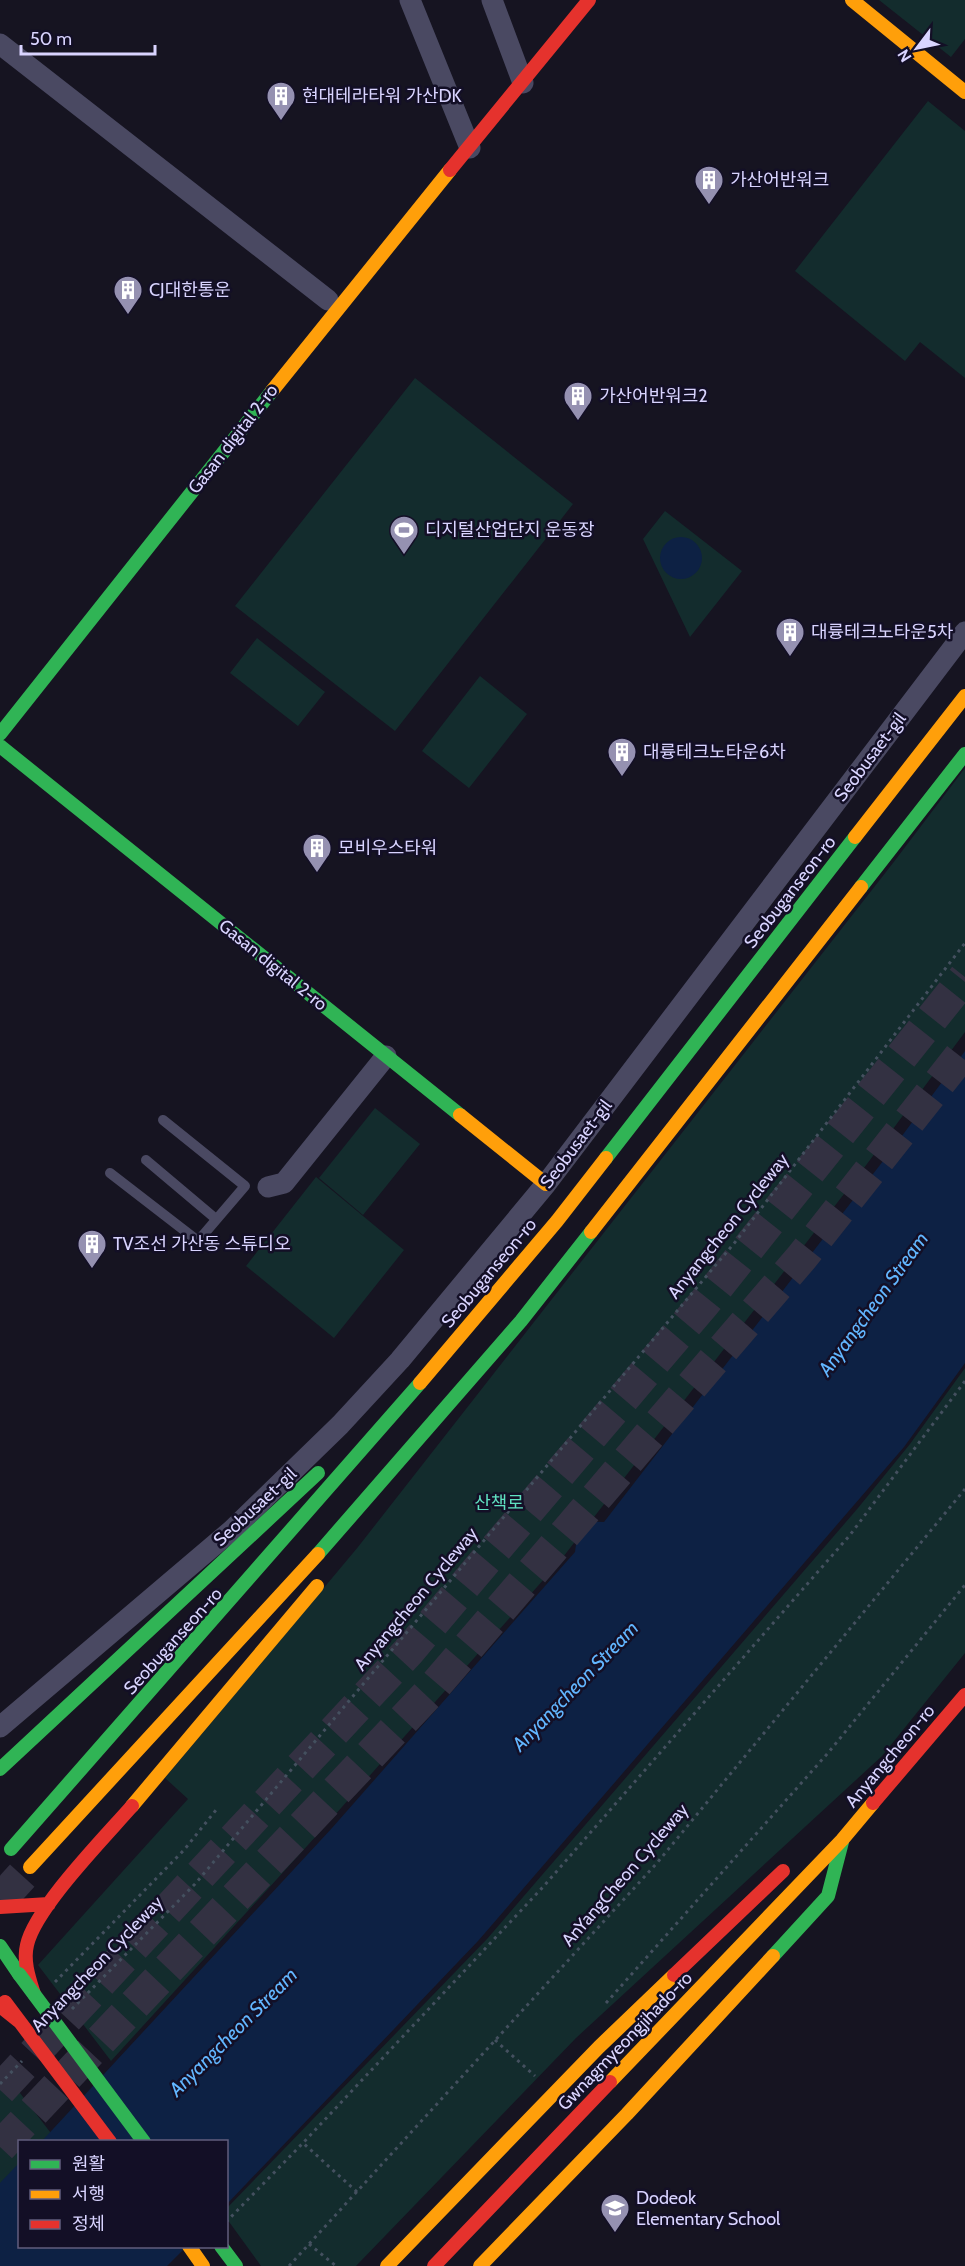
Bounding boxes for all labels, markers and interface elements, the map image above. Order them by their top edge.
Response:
scale bar [21,18,154,56]
north arrow [887,18,947,78]
text: 50 m [30,28,72,50]
text: N [894,46,916,66]
building icon: 현대테라타워 가산DK [265,80,297,122]
place label: 현대테라타워 가산DK [302,85,463,107]
building icon: 가산어반워크 [693,164,725,206]
place label: 가산어반워크 [730,169,829,191]
building icon: CJ대한통운 [112,274,144,316]
place label: CJ대한통운 [149,279,231,301]
street label: Gasan digital 2-ro [183,380,283,498]
building icon: 가산어반워크2 [562,380,594,422]
place label: 가산어반워크2 [599,385,708,407]
sports icon: 디지털산업단지 운동장 [388,514,420,556]
place label: 디지털산업단지 운동장 [425,519,595,541]
building icon: 대륭테크노타운5차 [774,616,806,658]
place label: 대륭테크노타운5차 [811,621,954,643]
street label: Seobusaet-gil [829,708,911,806]
building icon: 대륭테크노타운6차 [606,736,638,778]
place label: 대륭테크노타운6차 [643,741,786,763]
street label: Seobuganseon-ro [739,831,841,952]
building icon: 모비우스타워 [301,832,333,874]
place label: 모비우스타워 [338,837,437,859]
street label: Gasan digital 2-ro [214,915,332,1015]
street label: Seobusaet-gil [535,1095,617,1193]
street label: Anyangcheon Cycleway [663,1149,793,1303]
street label: Seobuganseon-ro [437,1214,541,1332]
water label: Anyangcheon Stream [812,1227,933,1381]
building icon: TV조선 가산동 스튜디오 [76,1228,108,1270]
place label: TV조선 가산동 스튜디오 [113,1233,291,1255]
street label: Seobusaet-gil [209,1462,302,1551]
park label: 산책로 [474,1492,524,1514]
street label: Anyangcheon Cycleway [350,1523,482,1675]
street label: Seobuganseon-ro [119,1583,227,1699]
water label: Anyangcheon Stream [506,1616,643,1757]
street label: Anyangcheon-ro [841,1700,940,1812]
street label: AnYangCheon Cycleway [557,1799,693,1951]
street label: Anyangcheon Cycleway [26,1891,168,2037]
water label: Anyangcheon Stream [163,1963,302,2102]
street label: Gwnagmyeongjihado-ro [553,1967,697,2115]
legend [18,2140,228,2248]
text: 원활 [72,2153,105,2175]
text: 서행 [72,2183,105,2205]
place label: Dodeok Elementary School [636,2187,781,2230]
school or university icon: Dodeok Elementary School [599,2192,631,2234]
text: 정체 [72,2213,105,2235]

